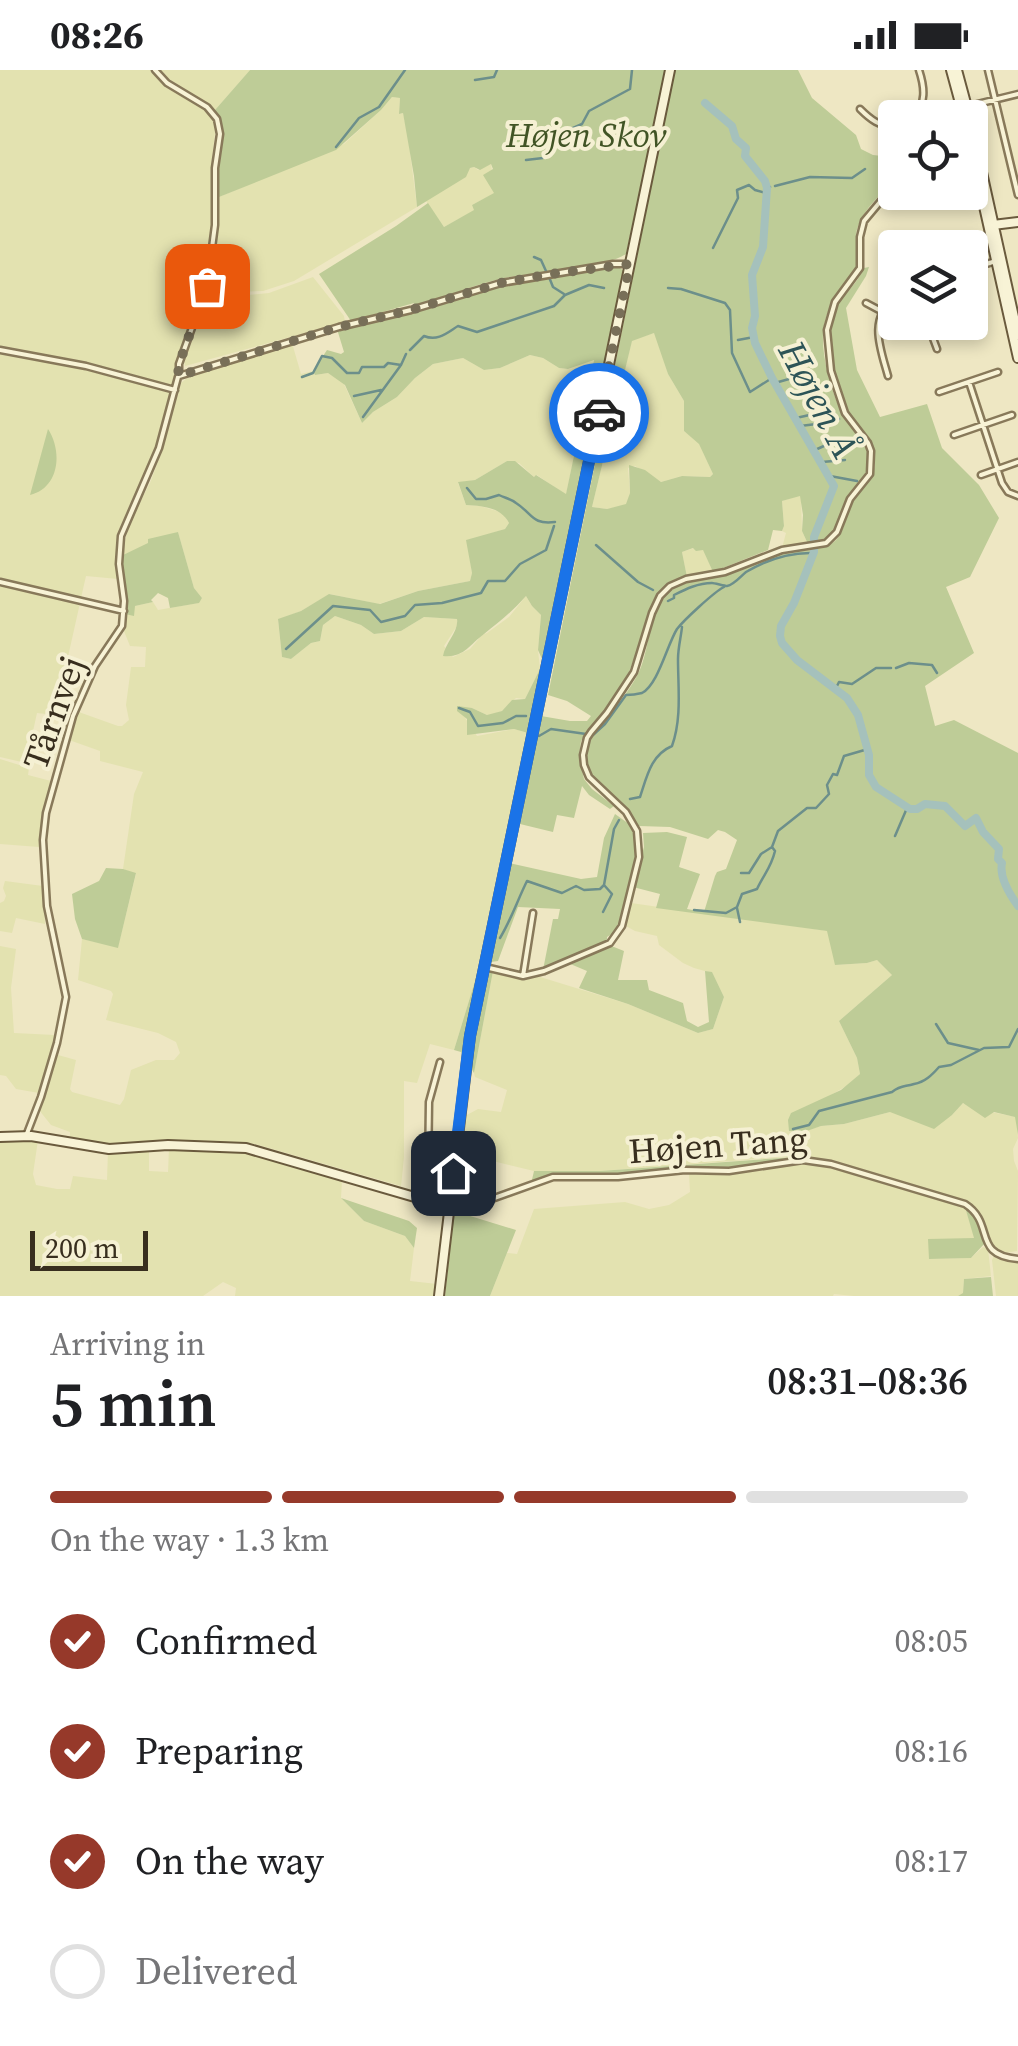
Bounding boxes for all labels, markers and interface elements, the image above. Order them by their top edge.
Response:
text: 08:26 [50,9,144,61]
map controls [878,100,988,340]
button: locate [878,100,988,210]
park label: Højen Skov [505,111,668,159]
button: layers [878,230,988,340]
pin [165,244,250,329]
icon: bag [180,259,235,314]
water label: Højen Å [766,331,872,468]
courier [549,363,649,463]
icon: car [572,386,627,441]
street label: Tårnvej [11,650,97,776]
street label: Højen Tang [627,1115,809,1175]
pin [411,1131,496,1216]
icon: home [426,1146,481,1201]
scale bar [30,1226,148,1270]
text: 200 m [45,1229,119,1267]
text: Arriving in [50,1322,205,1366]
text: 08:31–08:36 [767,1355,968,1407]
text: 5 min [50,1359,217,1448]
text: On the way · 1.3 km [50,1518,329,1562]
icon: check [50,1614,105,1669]
text: Confirmed [135,1615,317,1667]
text: 08:05 [894,1619,968,1663]
icon: check [50,1724,105,1779]
text: Preparing [135,1725,303,1777]
text: 08:16 [894,1729,968,1773]
icon: check [50,1834,105,1889]
text: On the way [135,1835,324,1887]
text: 08:17 [894,1839,968,1883]
text: Delivered [135,1945,298,1997]

